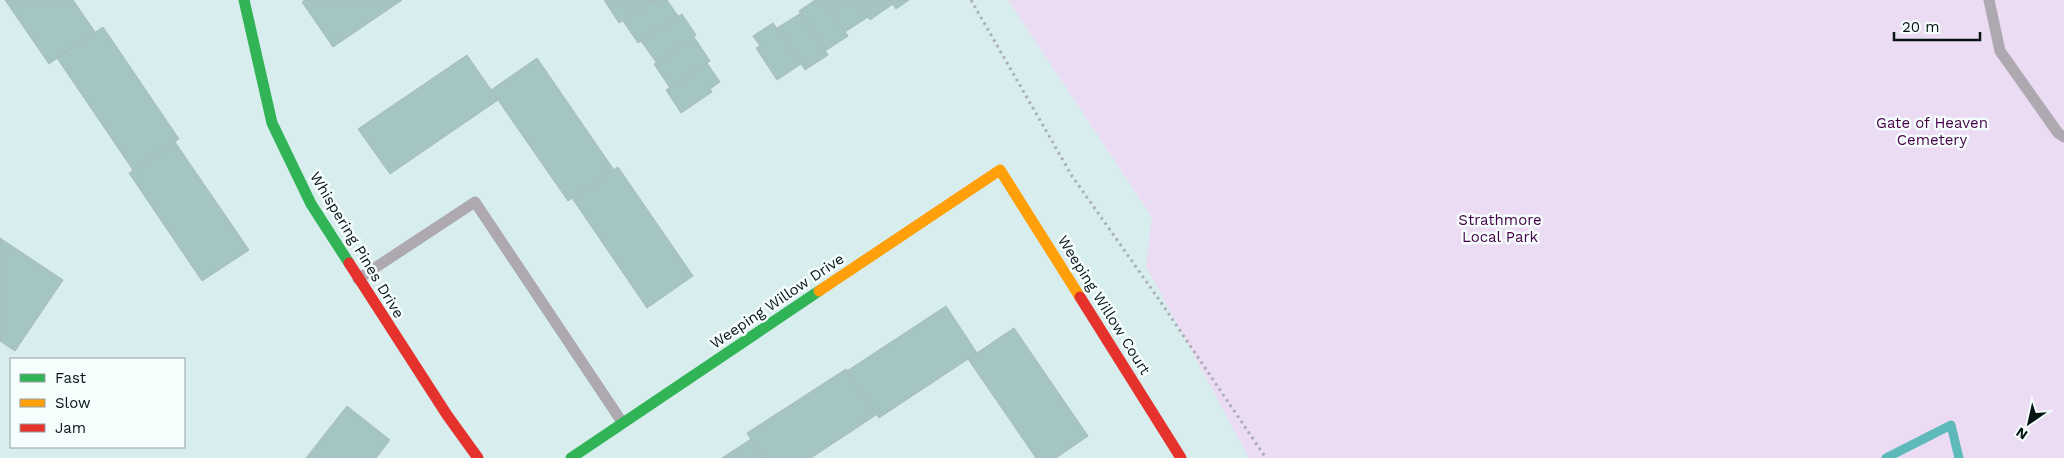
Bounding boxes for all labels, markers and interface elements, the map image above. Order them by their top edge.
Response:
scale bar [1894,10,1980,42]
text: 20 m [1902,18,1940,36]
park label: Gate of Heaven Cemetery [1876,114,1988,149]
street label: Whispering Pines Drive [306,169,408,321]
park label: Strathmore Local Park [1458,211,1542,246]
street label: Weeping Willow Court [1054,232,1155,379]
street label: Weeping Willow Drive [707,249,847,353]
legend [10,358,185,448]
text: Fast [55,369,87,387]
text: Slow [55,394,91,412]
north arrow [2004,398,2054,448]
text: Jam [55,419,86,437]
text: N [2013,424,2031,443]

